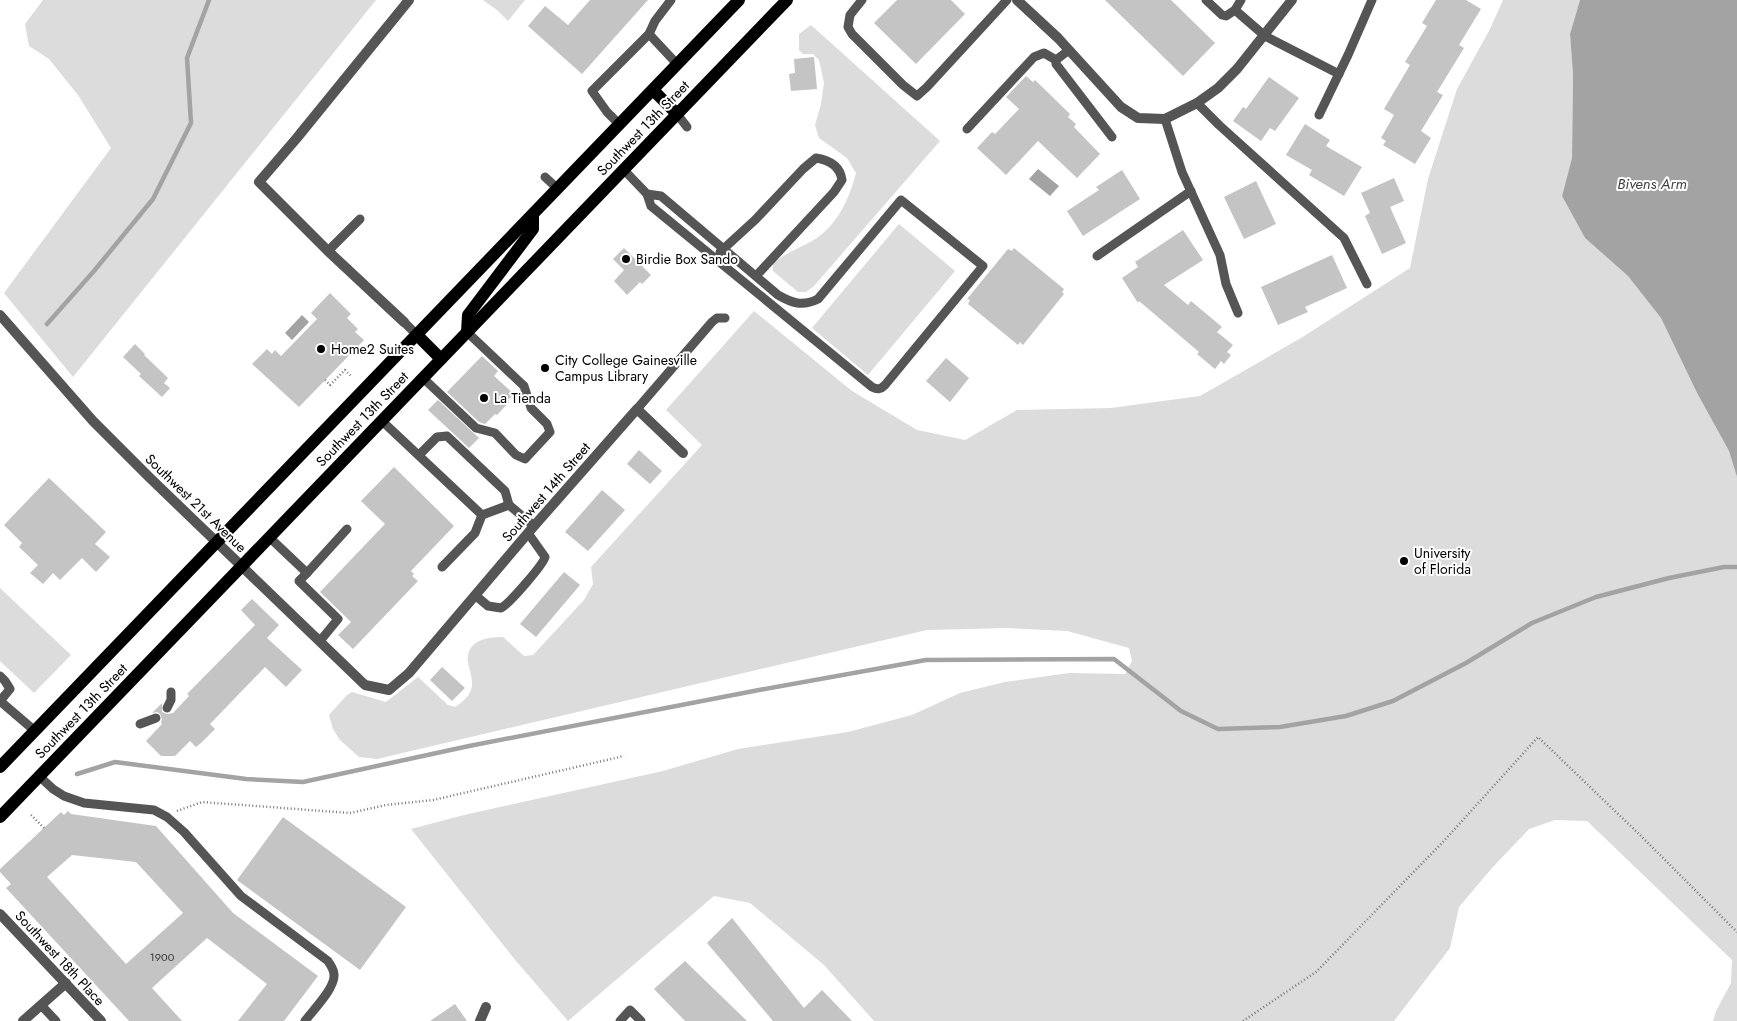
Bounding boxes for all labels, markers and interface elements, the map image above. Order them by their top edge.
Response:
street label: Southwest 13th Street [592,76,694,180]
water label: Bivens Arm [1617,173,1687,195]
place label: Birdie Box Sando [636,249,738,269]
marker: Birdie Box Sando [620,253,632,265]
place label: Home2 Suites [331,339,414,359]
marker: Home2 Suites [315,343,327,355]
place label: City College Gainesville Campus Library [555,350,697,386]
marker: City College Gainesville Campus Library [539,362,551,374]
street label: Southwest 13th Street [311,367,413,471]
place label: La Tienda [494,388,551,408]
marker: La Tienda [478,392,490,404]
street label: Southwest 14th Street [497,437,595,546]
street label: Southwest 21st Avenue [141,449,251,557]
place label: University of Florida [1414,543,1471,579]
marker: University of Florida [1398,555,1410,567]
street label: Southwest 13th Street [30,659,132,763]
street label: Southwest 18th Place [11,906,109,1010]
house number: 1900 [150,949,175,965]

